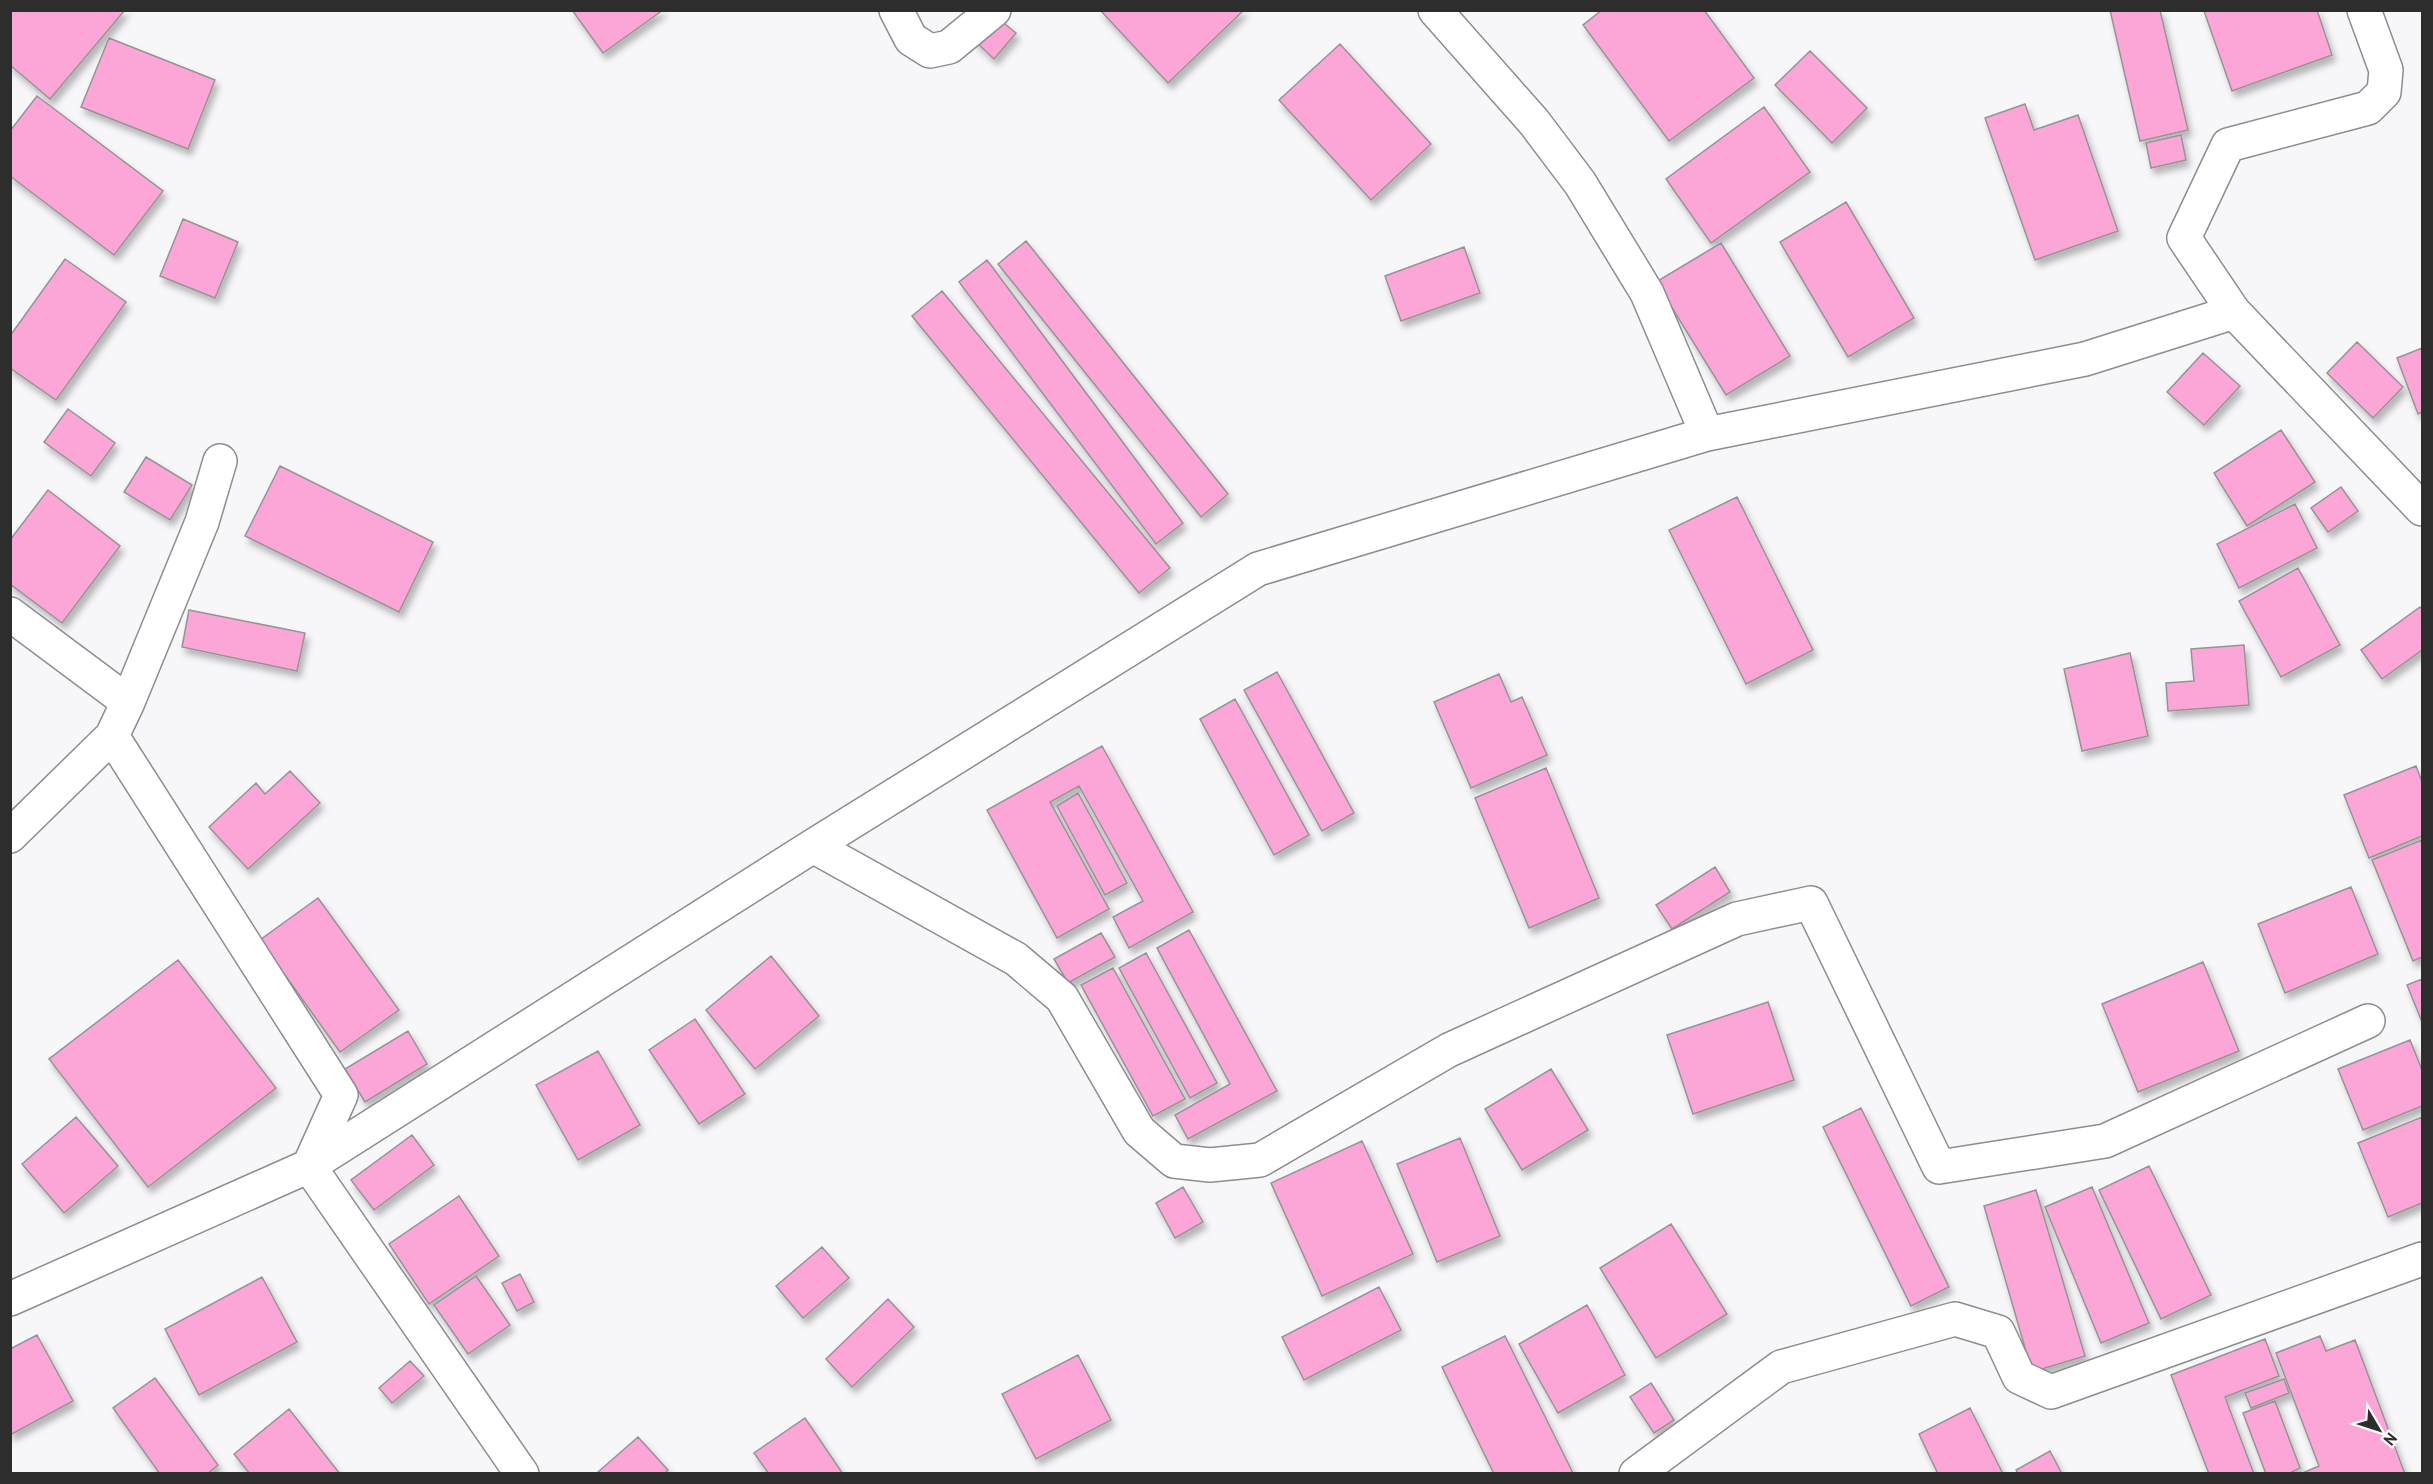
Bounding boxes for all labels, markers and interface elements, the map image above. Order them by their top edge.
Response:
north arrow [2349,1400,2409,1460]
text: N [2380,1429,2402,1450]

